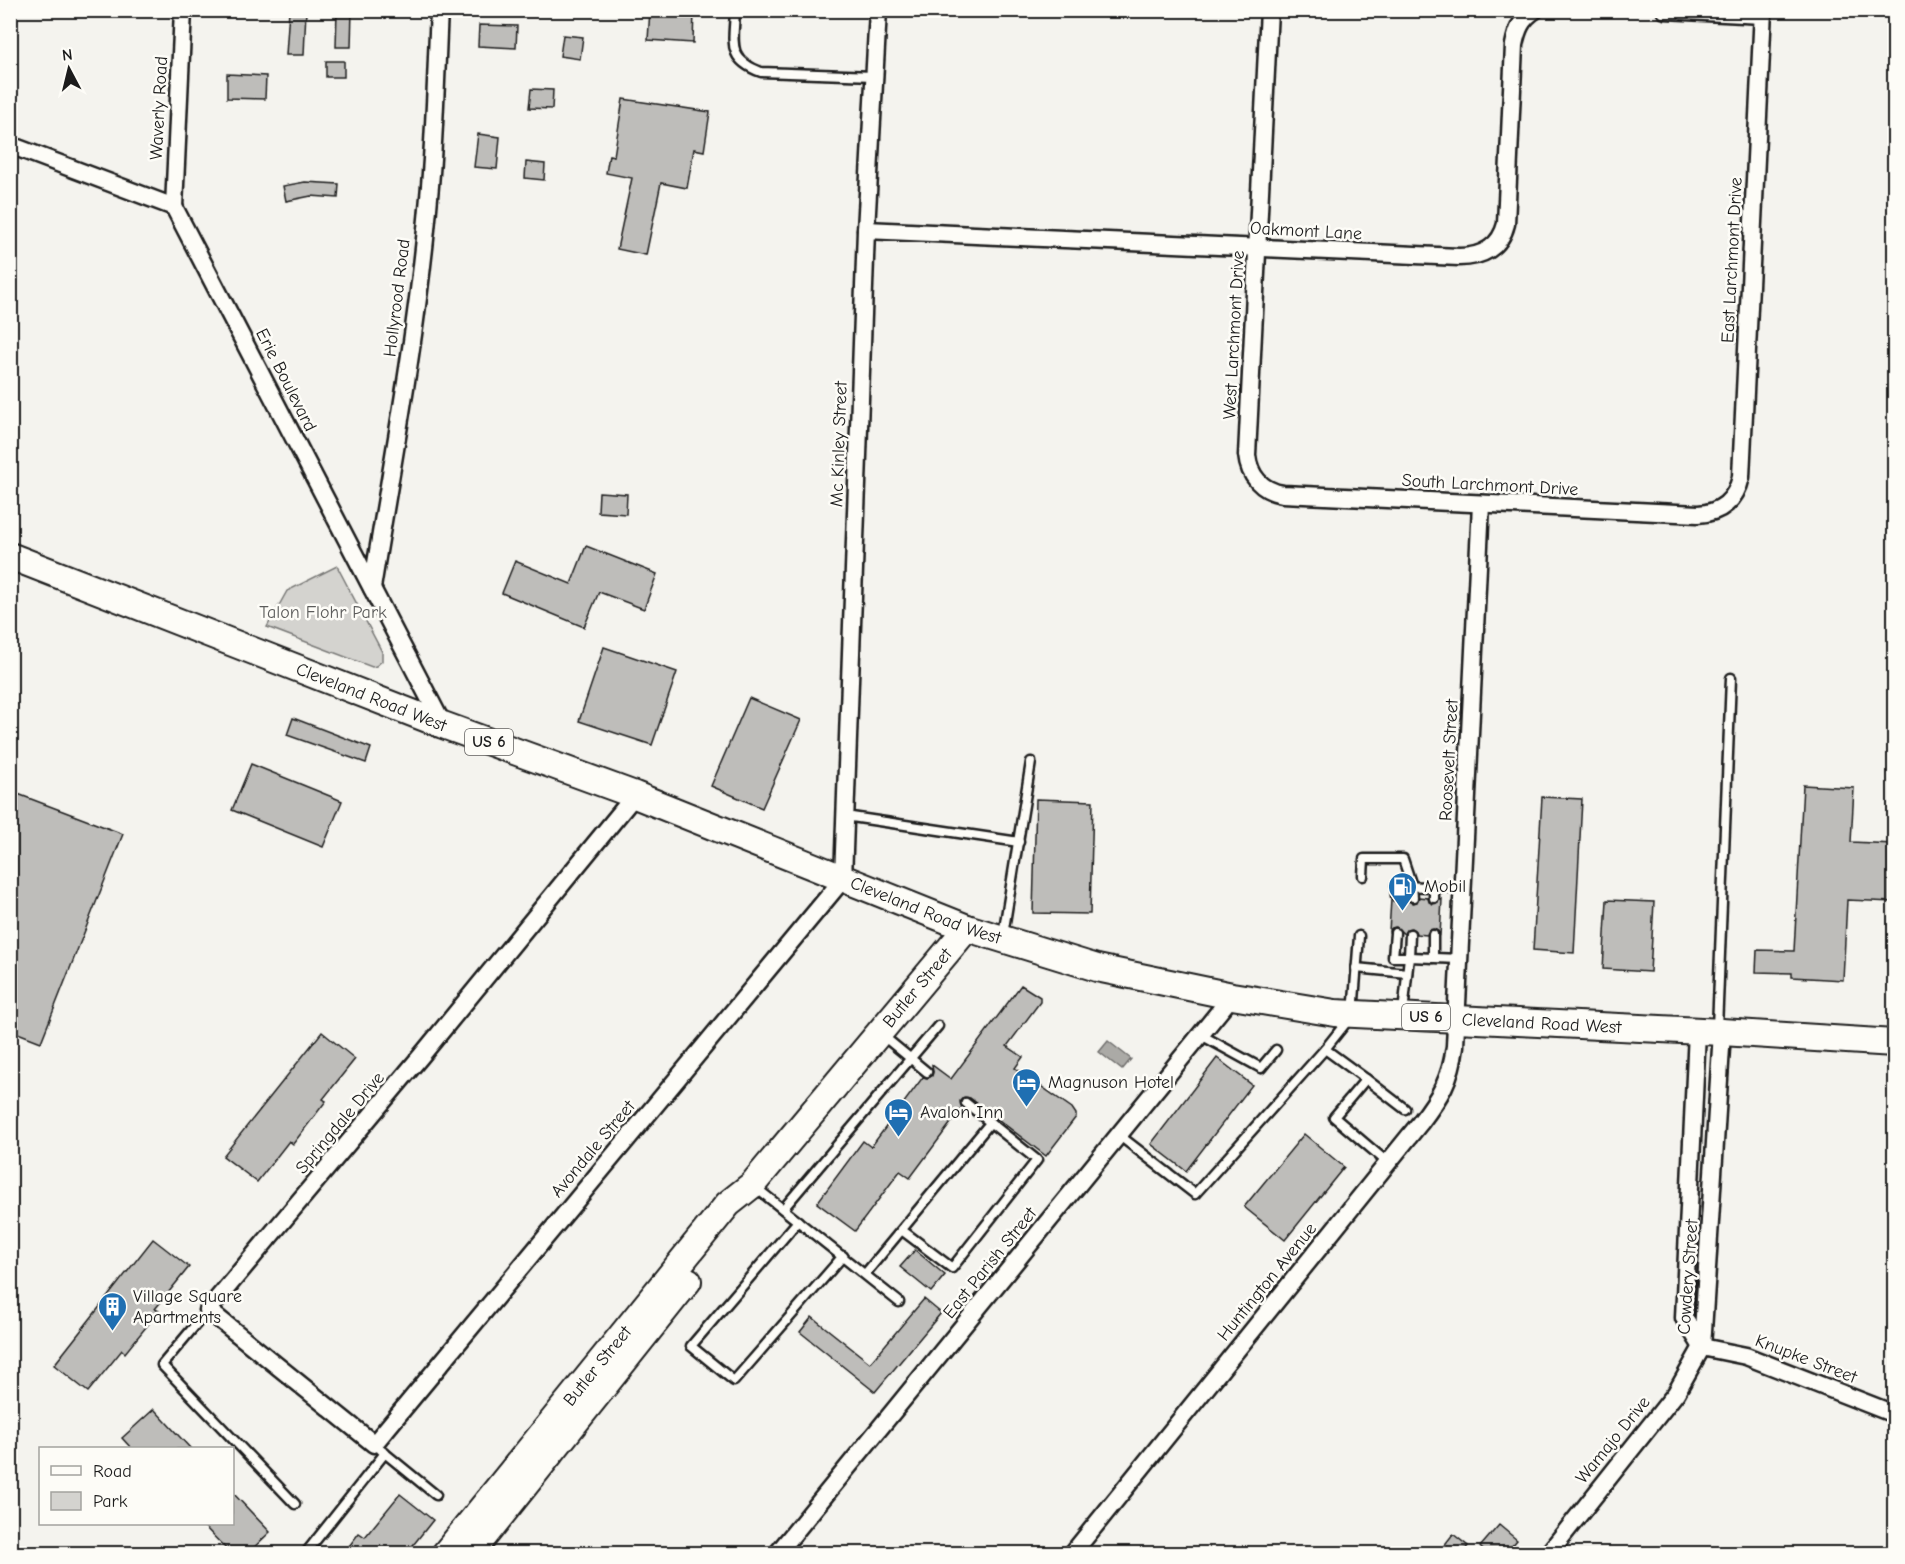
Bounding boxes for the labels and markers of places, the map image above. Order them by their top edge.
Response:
fuel station icon: Mobil [1387,870,1419,912]
place label: Mobil [1424,876,1466,897]
hotel icon: Magnuson Hotel [1011,1066,1043,1108]
place label: Magnuson Hotel [1048,1072,1174,1093]
hotel icon: Avalon Inn [883,1096,915,1138]
place label: Avalon Inn [920,1102,1003,1123]
place label: Village Square Apartments [133,1286,242,1328]
building icon: Village Square Apartments [96,1290,128,1332]

